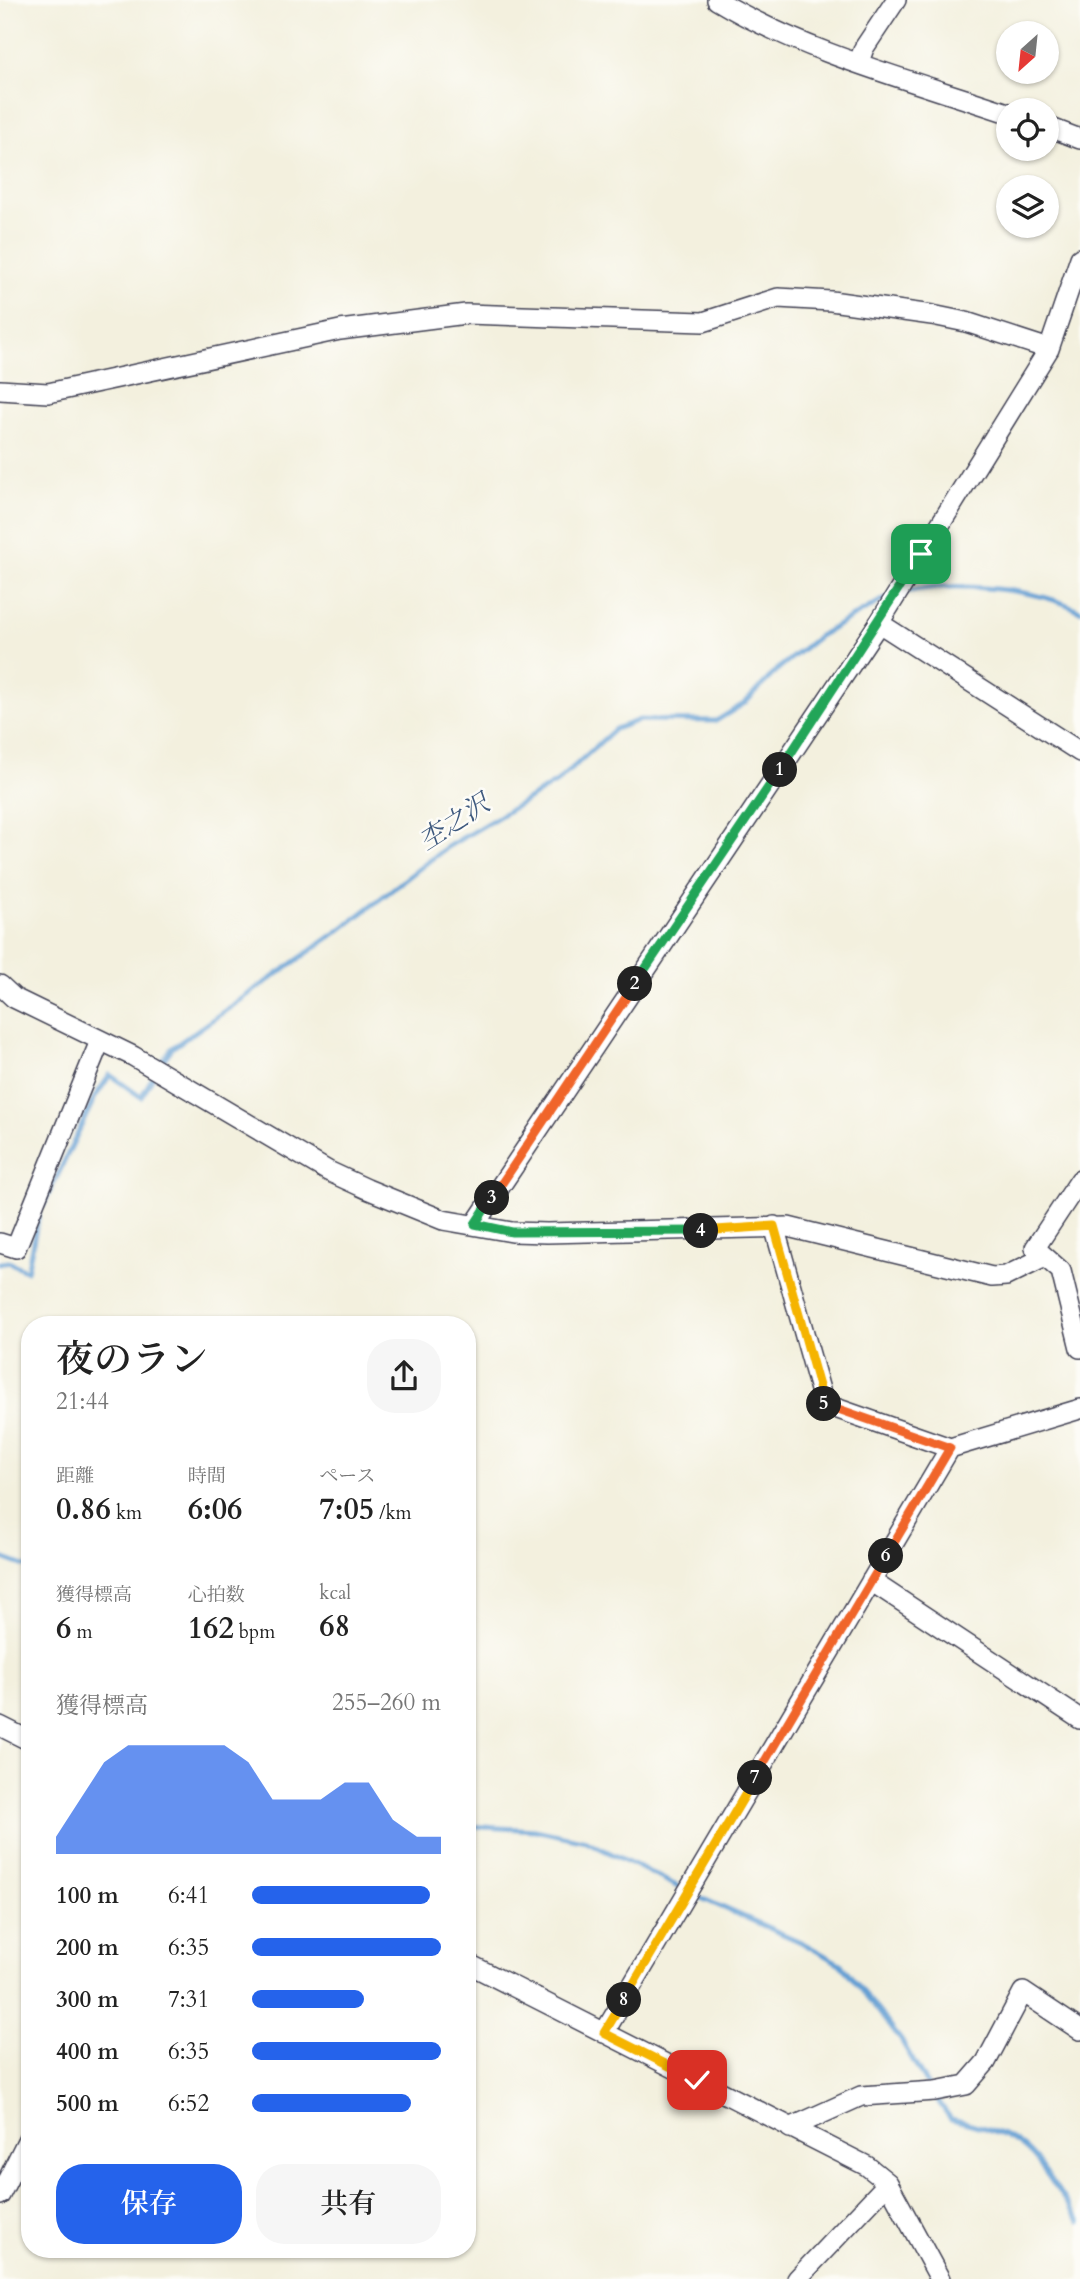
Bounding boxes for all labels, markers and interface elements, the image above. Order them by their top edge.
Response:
north arrow [996,21,1059,84]
map controls [996,21,1059,238]
button: locate [996,98,1059,161]
button: layers [996,175,1059,238]
pin [891,524,951,584]
icon: arrive [902,535,940,573]
pin: 1 [762,752,798,788]
text: 1 [775,756,784,782]
water label: 杢之沢 [412,784,499,858]
pin: 2 [618,967,652,1002]
text: 2 [630,970,639,996]
pin: 3 [475,1180,510,1216]
text: 3 [487,1184,496,1210]
pin: 4 [684,1214,718,1248]
text: 4 [696,1217,705,1243]
text: 夜のラン [56,1334,208,1386]
button: share [367,1339,441,1413]
text: 21:44 [56,1386,109,1417]
pin: 5 [806,1386,842,1422]
text: 5 [819,1390,828,1416]
text: 距離 [56,1463,94,1489]
text: 時間 [188,1463,226,1489]
text: ペース [319,1463,375,1489]
text: 0.86 [56,1489,111,1530]
text: 6:06 [188,1489,242,1530]
text: 7:05 [319,1489,374,1530]
text: km [111,1500,142,1526]
text: /km [374,1500,412,1526]
pin: 6 [868,1538,903,1574]
text: 6 [881,1542,890,1568]
text: kcal [319,1580,351,1606]
text: 獲得標高 [56,1582,132,1608]
text: 心拍数 [188,1582,245,1608]
text: 68 [319,1606,350,1647]
text: 6 [56,1608,71,1649]
text: 162 [188,1608,234,1649]
text: m [71,1619,93,1645]
text: bpm [234,1619,275,1645]
text: 255–260 m [332,1687,441,1718]
text: 獲得標高 [56,1690,148,1721]
pin: 7 [738,1760,772,1796]
text: 7 [750,1764,759,1790]
text: 100 m [56,1880,119,1911]
text: 6:41 [168,1880,209,1911]
text: 200 m [56,1932,119,1963]
text: 6:35 [168,1932,209,1963]
pin: 8 [606,1982,642,2018]
text: 300 m [56,1984,119,2015]
text: 7:31 [168,1984,209,2015]
text: 8 [619,1986,628,2012]
text: 400 m [56,2036,119,2067]
text: 6:35 [168,2036,209,2067]
pin [667,2050,727,2110]
icon: check [678,2061,716,2099]
text: 500 m [56,2088,119,2119]
text: 6:52 [168,2088,209,2119]
button: 保存 [56,2164,242,2244]
button: 共有 [256,2164,441,2244]

